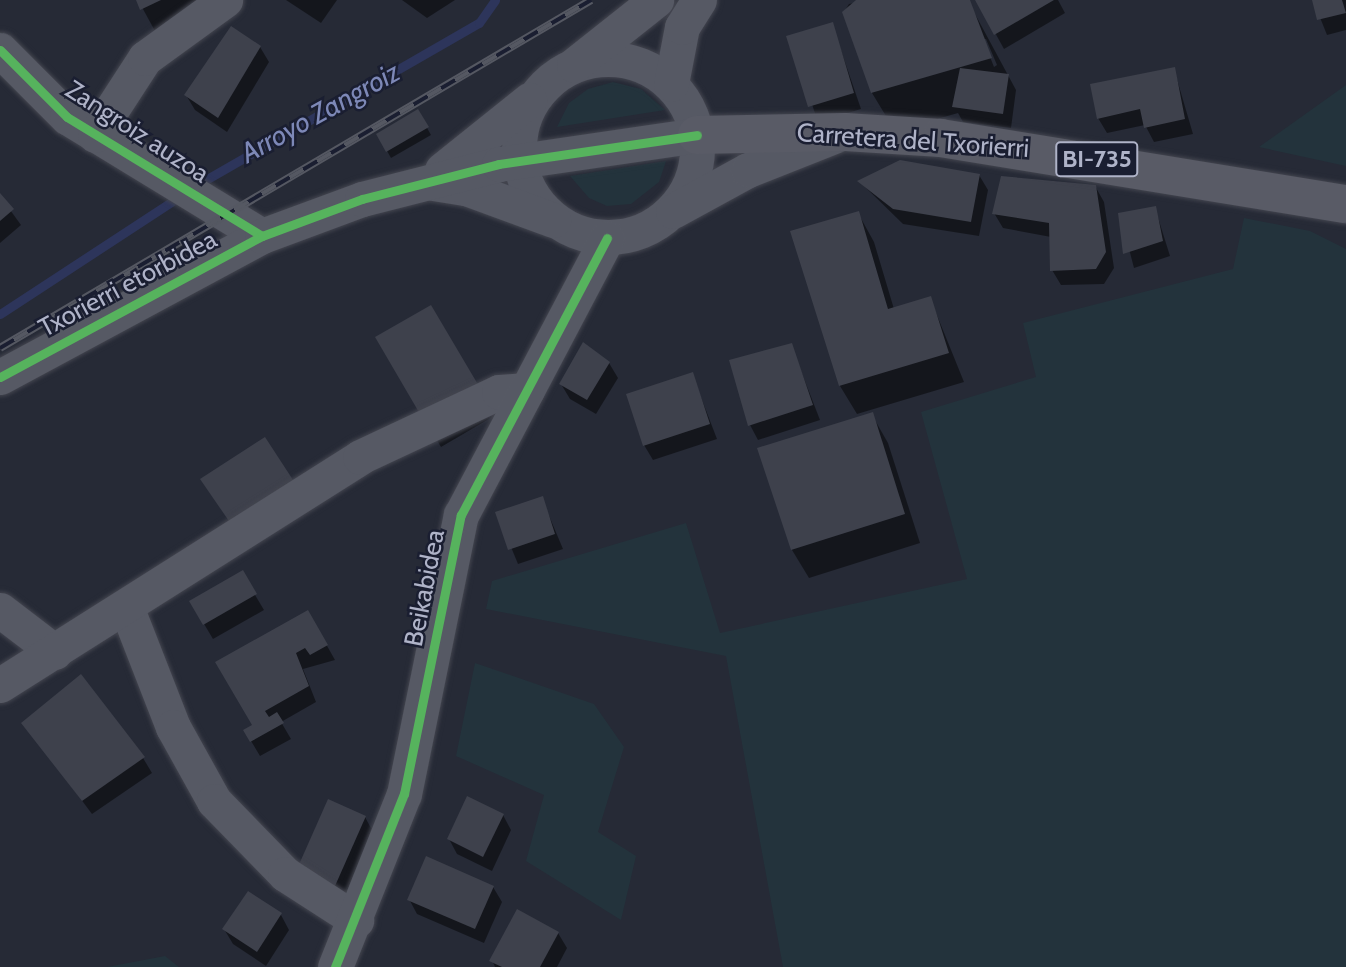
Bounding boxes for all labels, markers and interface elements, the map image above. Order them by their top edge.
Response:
water label: Arroyo Zangroiz [235,54,405,170]
street label: Zangroiz auzoa [59,74,215,190]
street label: Carretera del Txorierri [796,117,1030,165]
road number: BI-735 [1055,139,1139,180]
street label: Txorierri etorbidea [34,224,222,344]
street label: Beikabidea [398,527,452,649]

